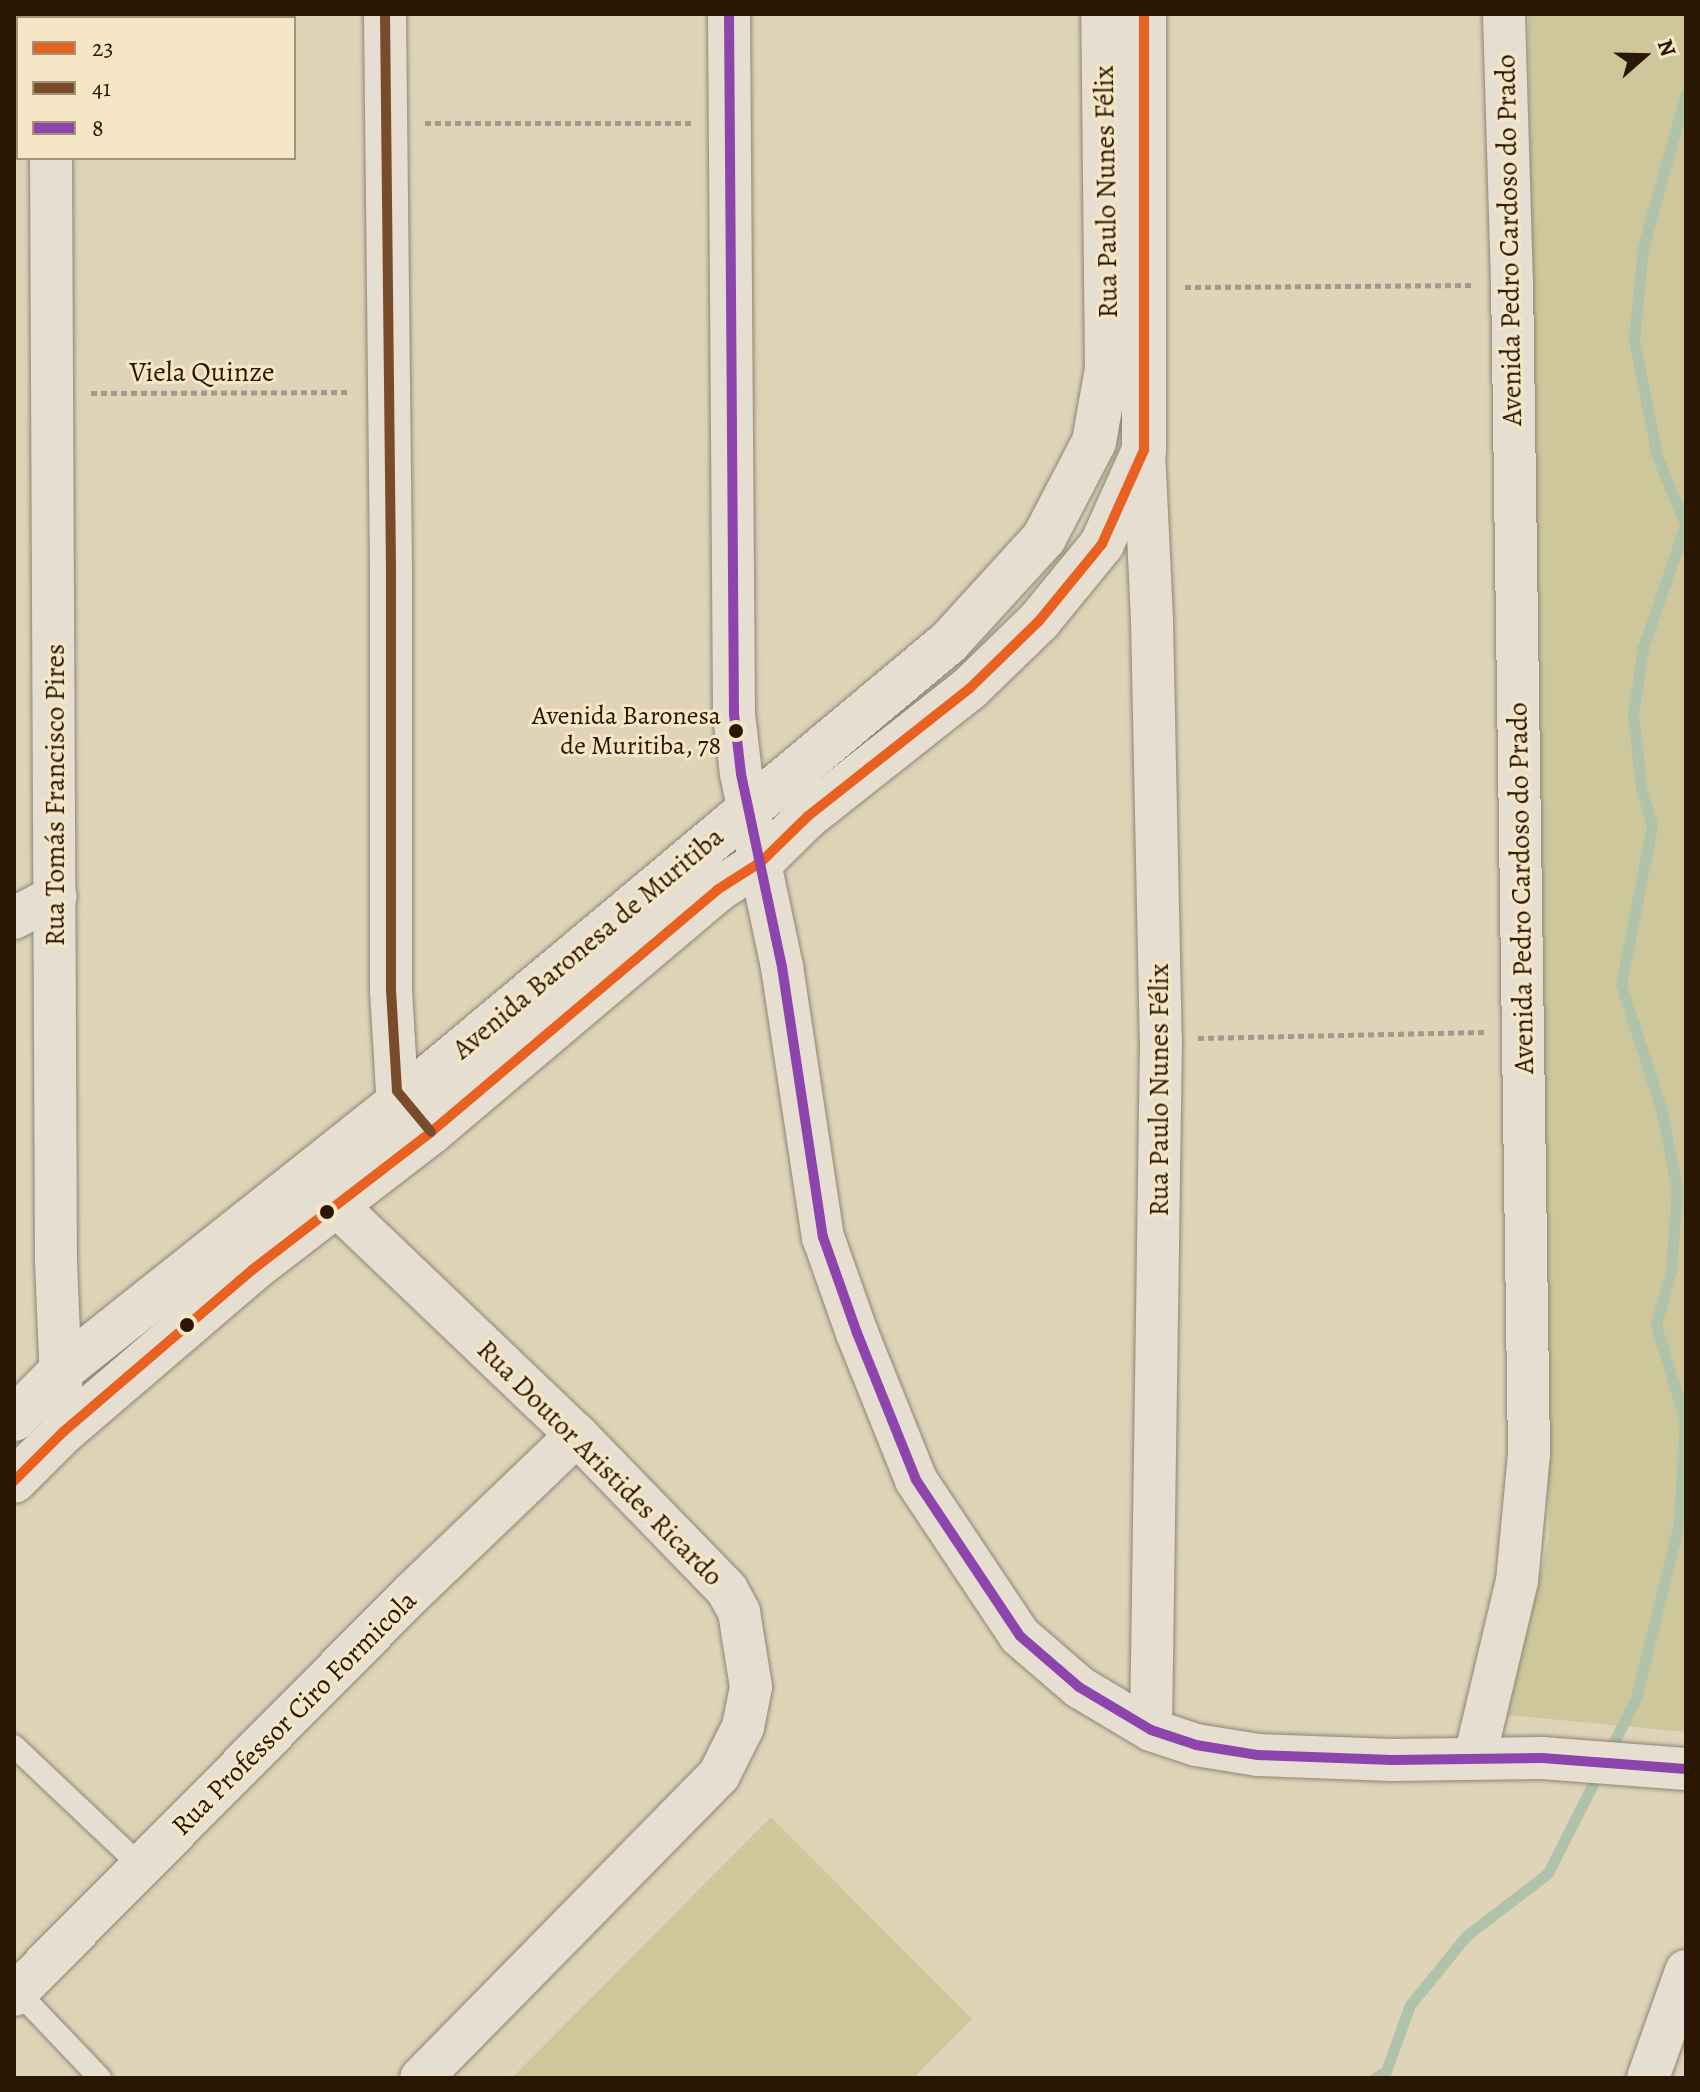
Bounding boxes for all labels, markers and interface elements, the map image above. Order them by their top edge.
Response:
legend [16,16,296,160]
north arrow [1604,16,1684,96]
text: 23 [92,32,113,64]
text: N [1650,35,1683,60]
street label: Avenida Pedro Cardoso do Prado [1489,54,1529,426]
street label: Rua Paulo Nunes Félix [1087,65,1125,319]
text: 41 [92,72,111,104]
text: 8 [92,112,104,144]
street label: Viela Quinze [129,355,275,389]
street label: Rua Tomás Francisco Pires [38,644,72,946]
place label: Avenida Baronesa de Muritiba, 78 [532,700,721,762]
street label: Avenida Pedro Cardoso do Prado [1501,702,1541,1074]
marker: Avenida Baronesa de Muritiba, 78 [728,723,744,739]
street label: Avenida Baronesa de Muritiba [446,820,730,1066]
street label: Rua Paulo Nunes Félix [1142,963,1176,1217]
unlabelled marker [319,1204,335,1220]
unlabelled marker [179,1317,195,1333]
street label: Rua Doutor Aristides Ricardo [470,1333,730,1593]
street label: Rua Professor Ciro Formicola [165,1584,423,1842]

